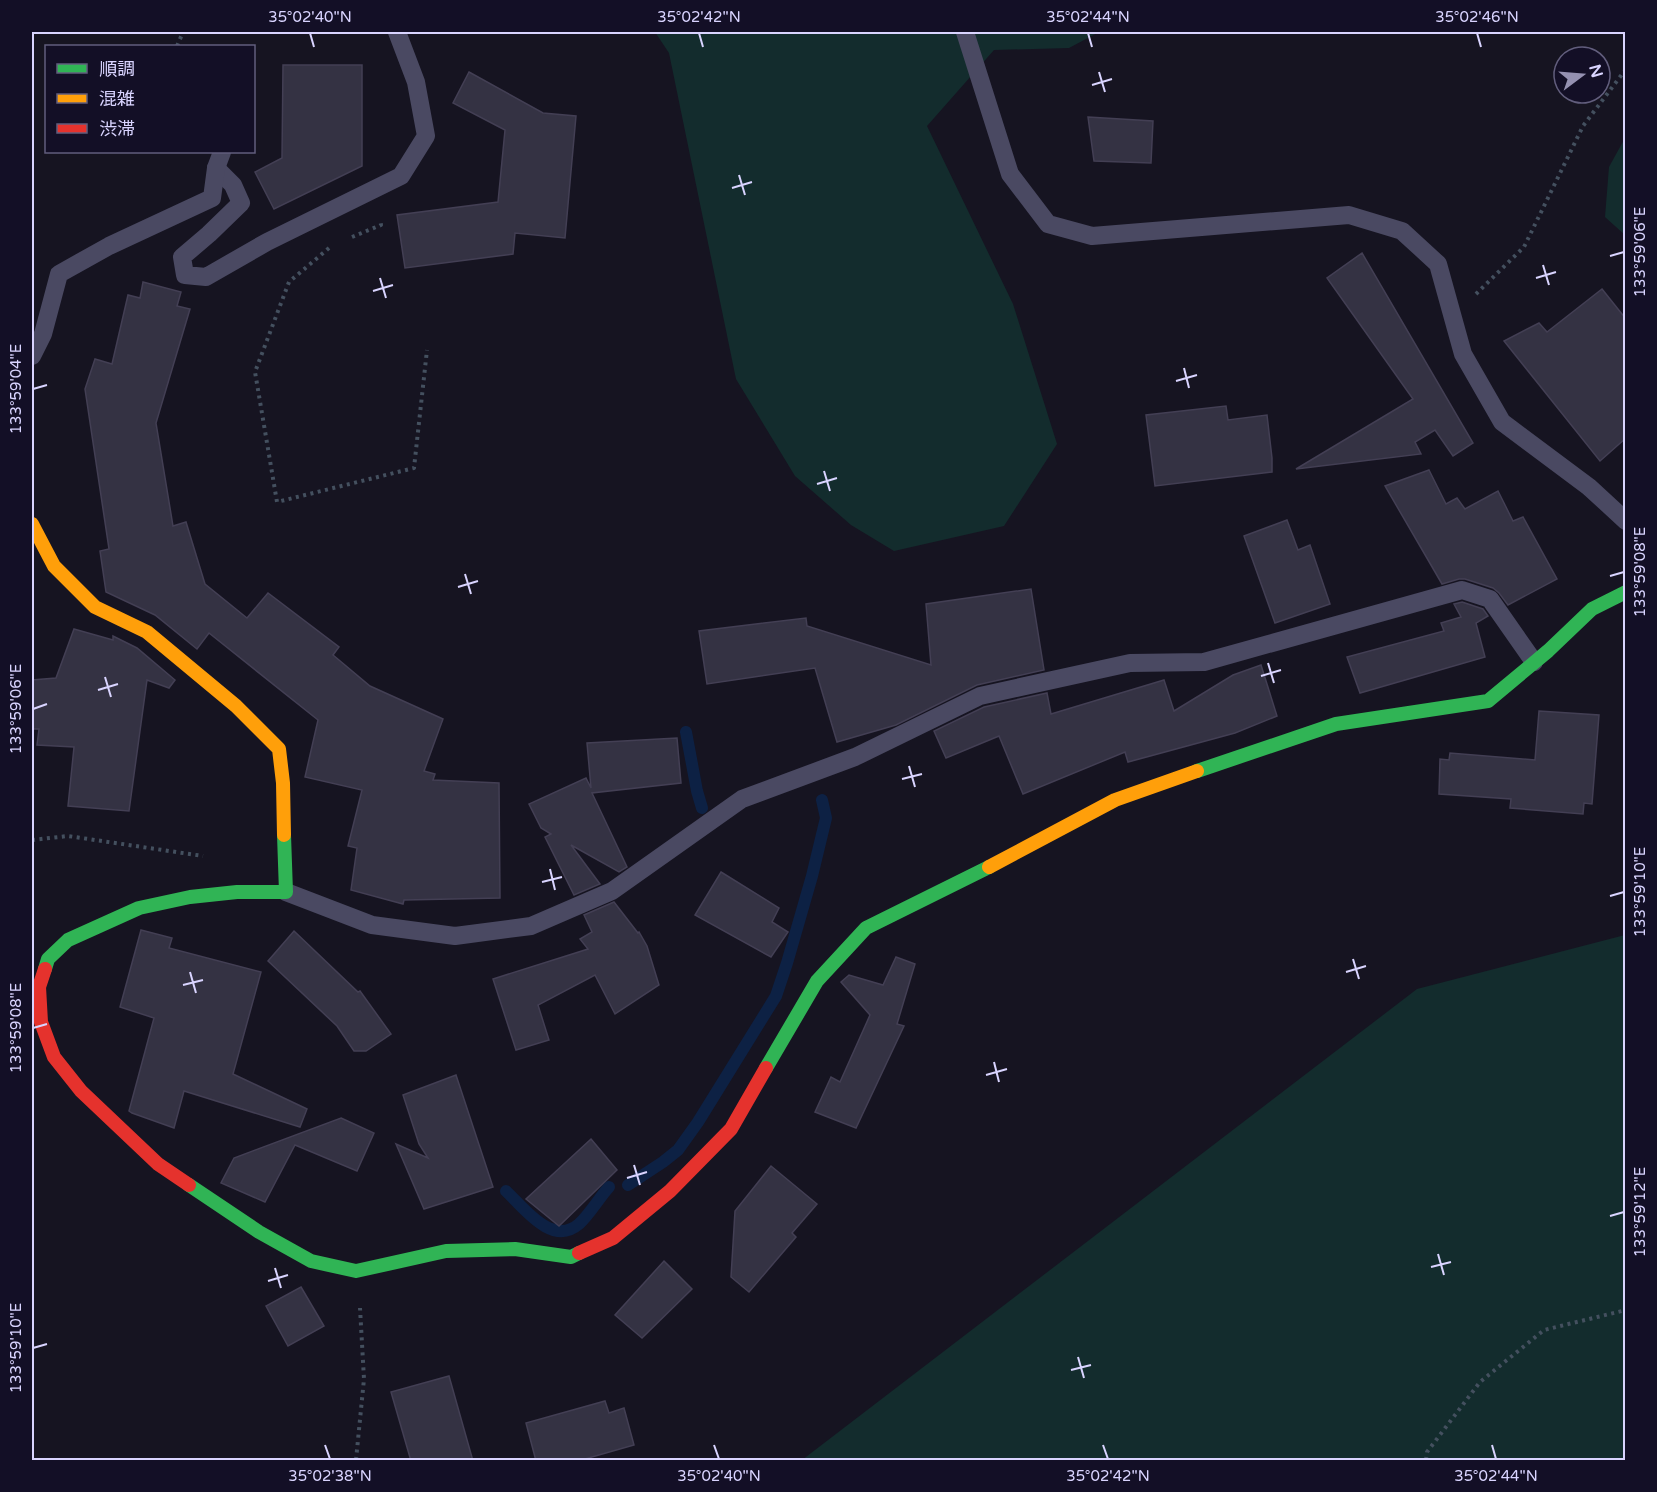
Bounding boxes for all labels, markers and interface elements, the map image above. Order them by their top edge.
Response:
text: 35°02'40"N [268,8,352,26]
text: 35°02'42"N [657,8,741,26]
text: 35°02'44"N [1046,8,1130,26]
text: 35°02'46"N [1435,8,1519,26]
legend [45,45,255,153]
north arrow [1552,45,1612,105]
text: 順調 [99,58,135,80]
text: N [1584,62,1607,80]
text: 混雑 [99,88,135,110]
text: 渋滞 [99,118,135,140]
text: 133°59'06"E [1631,207,1649,297]
text: 133°59'04"E [7,344,25,434]
text: 133°59'08"E [1631,527,1649,617]
text: 133°59'06"E [7,664,25,754]
text: 133°59'10"E [1631,847,1649,937]
text: 133°59'08"E [7,983,25,1073]
text: 133°59'12"E [1631,1167,1649,1257]
text: 133°59'10"E [7,1303,25,1393]
text: 35°02'38"N [288,1467,372,1485]
text: 35°02'40"N [677,1467,761,1485]
text: 35°02'42"N [1066,1467,1150,1485]
text: 35°02'44"N [1454,1467,1538,1485]

